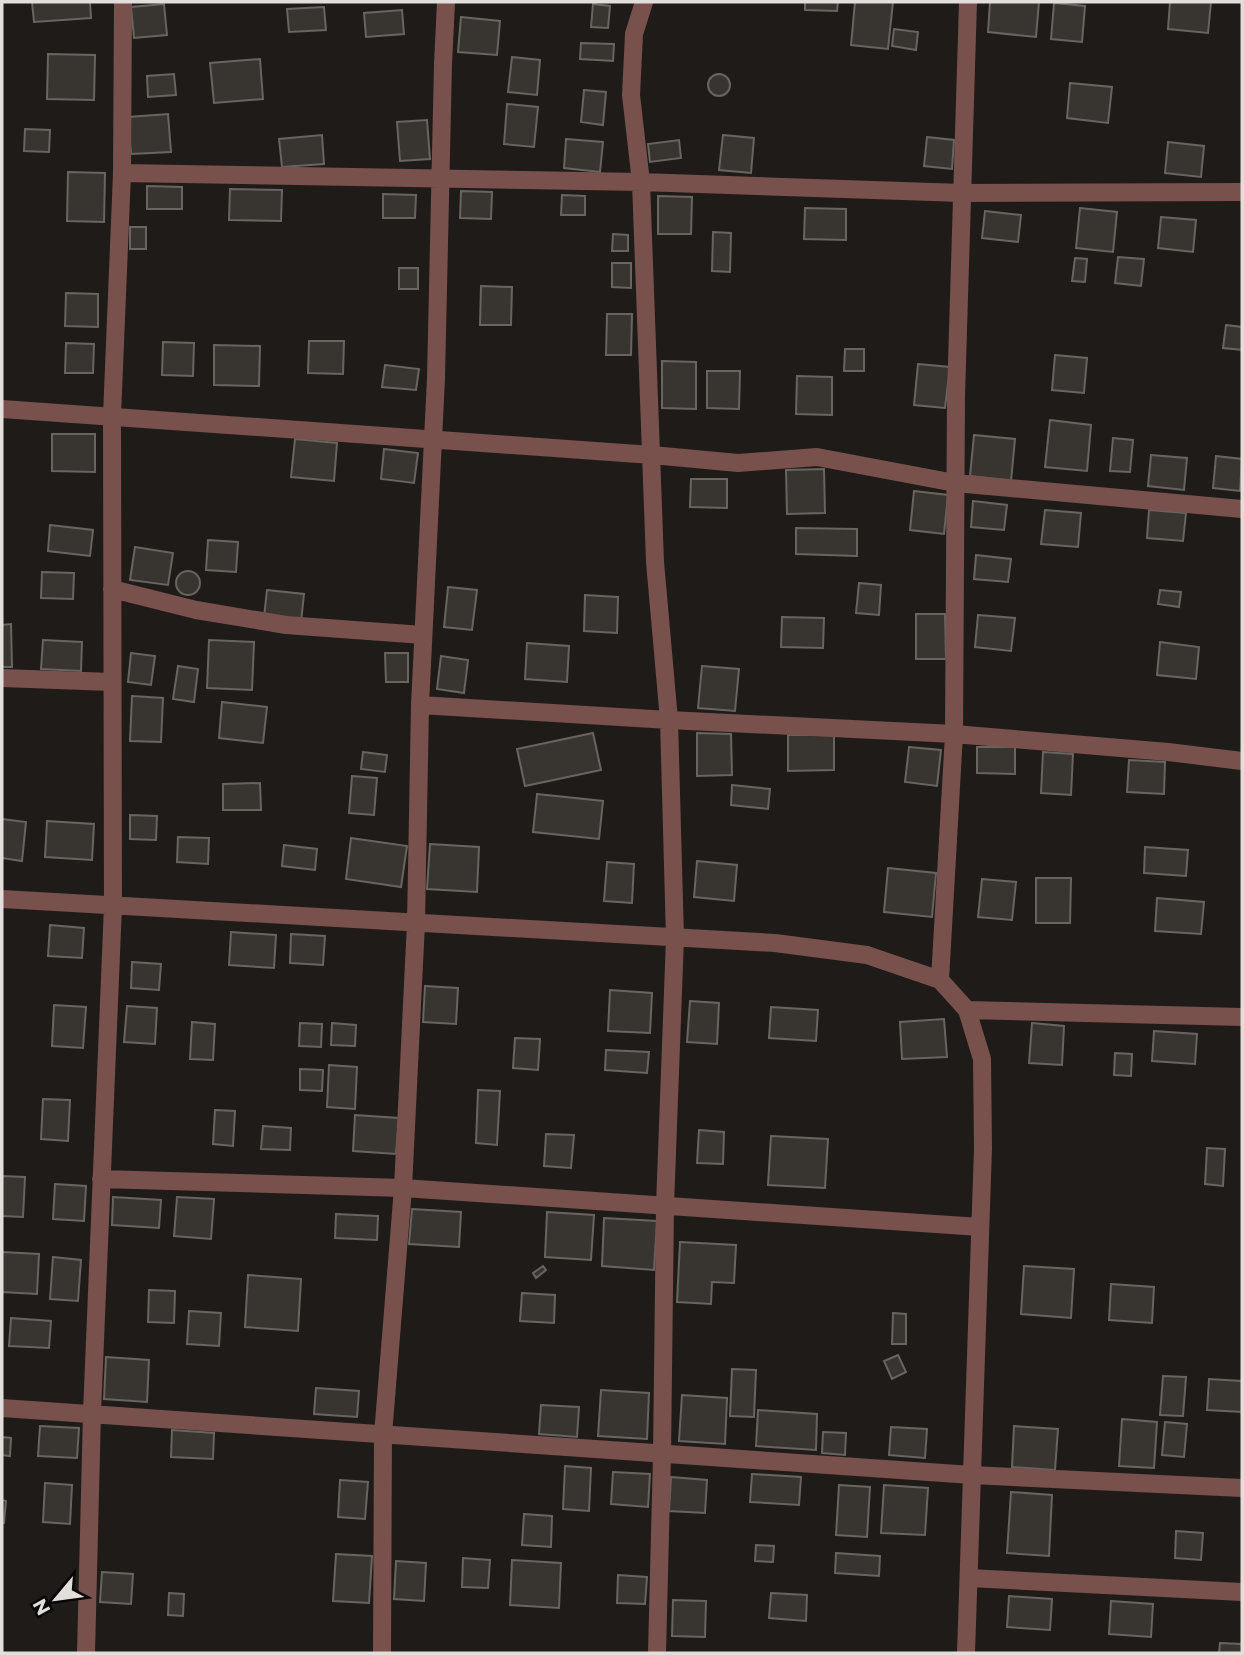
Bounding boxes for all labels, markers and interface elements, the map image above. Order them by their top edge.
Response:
north arrow [21,1564,91,1634]
text: N [28,1595,55,1619]

